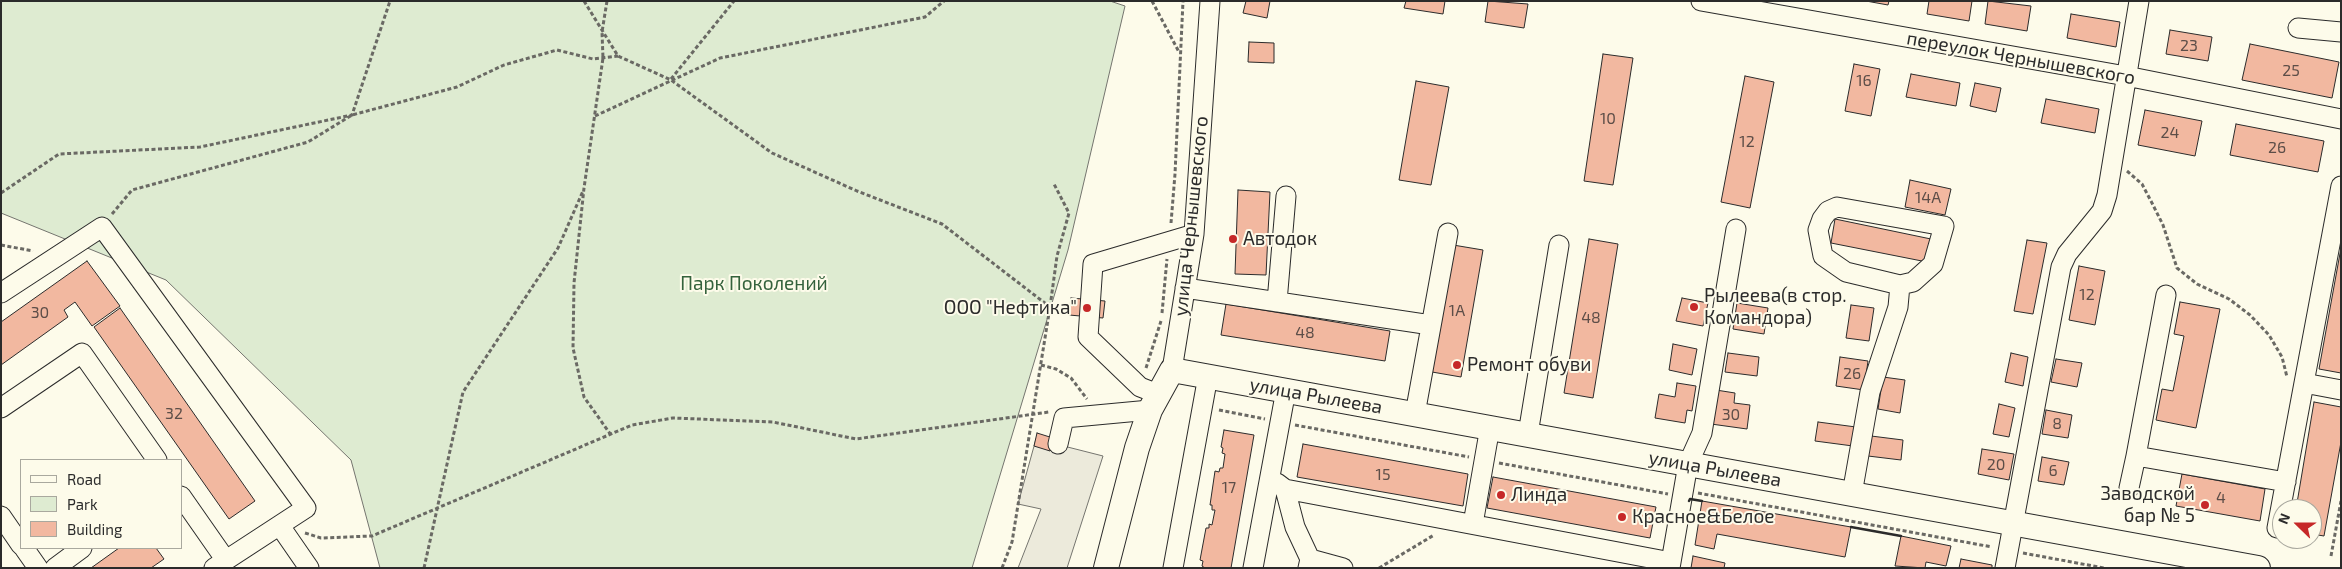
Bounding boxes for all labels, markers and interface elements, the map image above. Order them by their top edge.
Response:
street label: переулок Чернышевского [1905,27,2137,89]
house number: 23 [2180,36,2198,56]
house number: 25 [2282,61,2300,81]
house number: 16 [1856,71,1872,91]
house number: 10 [1600,109,1616,129]
street label: улица Чернышевского [1169,115,1213,317]
house number: 24 [2161,123,2179,143]
house number: 12 [1739,132,1755,152]
house number: 26 [2268,138,2286,158]
house number: 14А [1915,188,1941,208]
place label: Автодок [1243,228,1317,250]
marker: Автодок [1227,233,1239,245]
park label: Парк Поколений [680,273,828,295]
place label: Рылеева(в стор. Командора) [1704,285,1847,329]
house number: 12 [2079,285,2095,305]
place label: ООО "Нефтика" [944,297,1077,319]
house number: 1А [1449,301,1465,321]
marker: Рылеева(в стор. Командора) [1688,301,1700,313]
marker: ООО "Нефтика" [1081,302,1093,314]
house number: 30 [31,303,49,323]
house number: 48 [1581,308,1601,328]
house number: 48 [1295,323,1315,343]
place label: Ремонт обуви [1467,354,1591,376]
marker: Ремонт обуви [1451,359,1463,371]
house number: 26 [1843,364,1861,384]
street label: улица Рылеева [1248,373,1384,419]
house number: 32 [165,404,183,424]
house number: 30 [1722,405,1740,425]
house number: 8 [2052,414,2062,434]
street label: улица Рылеева [1647,446,1783,492]
house number: 20 [1987,455,2005,475]
legend [20,459,182,549]
house number: 6 [2048,461,2058,481]
house number: 15 [1376,465,1390,485]
text: Road [67,470,102,488]
house number: 17 [1222,478,1236,498]
place label: Заводской бар № 5 [2100,483,2195,527]
place label: Линда [1511,484,1567,506]
house number: 4 [2216,488,2226,508]
marker: Линда [1495,489,1507,501]
text: Park [67,495,98,513]
marker: Заводской бар № 5 [2199,499,2211,511]
north arrow [2272,499,2322,549]
place label: Красное&Белое [1632,506,1775,528]
marker: Красное&Белое [1616,511,1628,523]
text: N [2274,511,2293,526]
text: Building [67,520,122,538]

